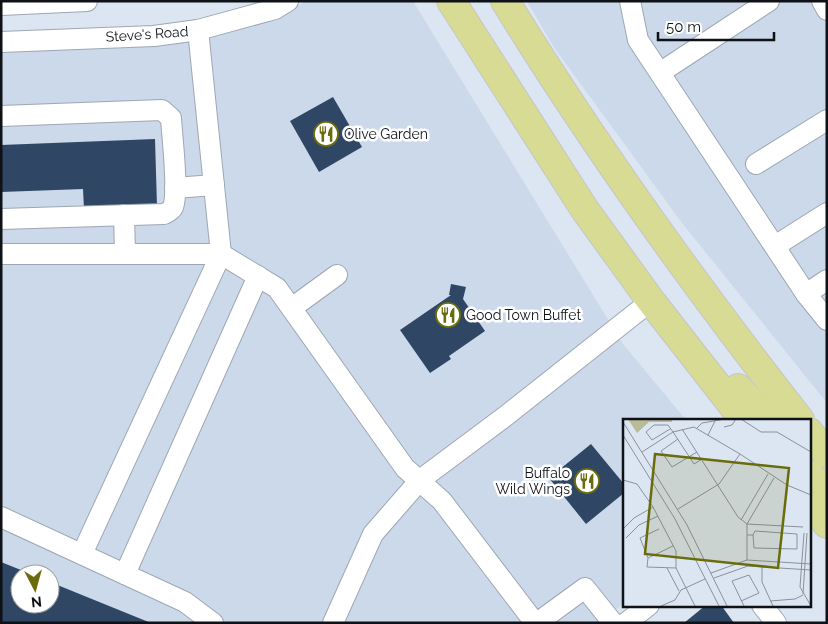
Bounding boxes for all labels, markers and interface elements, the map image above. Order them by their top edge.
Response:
scale bar [658,10,774,42]
text: 50 m [666,18,701,36]
street label: Steve's Road [105,23,189,45]
restaurant icon: Olive Garden [313,121,339,147]
place label: Olive Garden [344,126,428,142]
restaurant icon: Good Town Buffet [435,302,461,328]
place label: Good Town Buffet [466,307,581,323]
inset map [623,419,810,606]
place label: Buffalo Wild Wings [495,465,570,497]
restaurant icon: Buffalo Wild Wings [574,468,600,494]
north arrow [10,564,60,614]
text: N [30,593,43,610]

